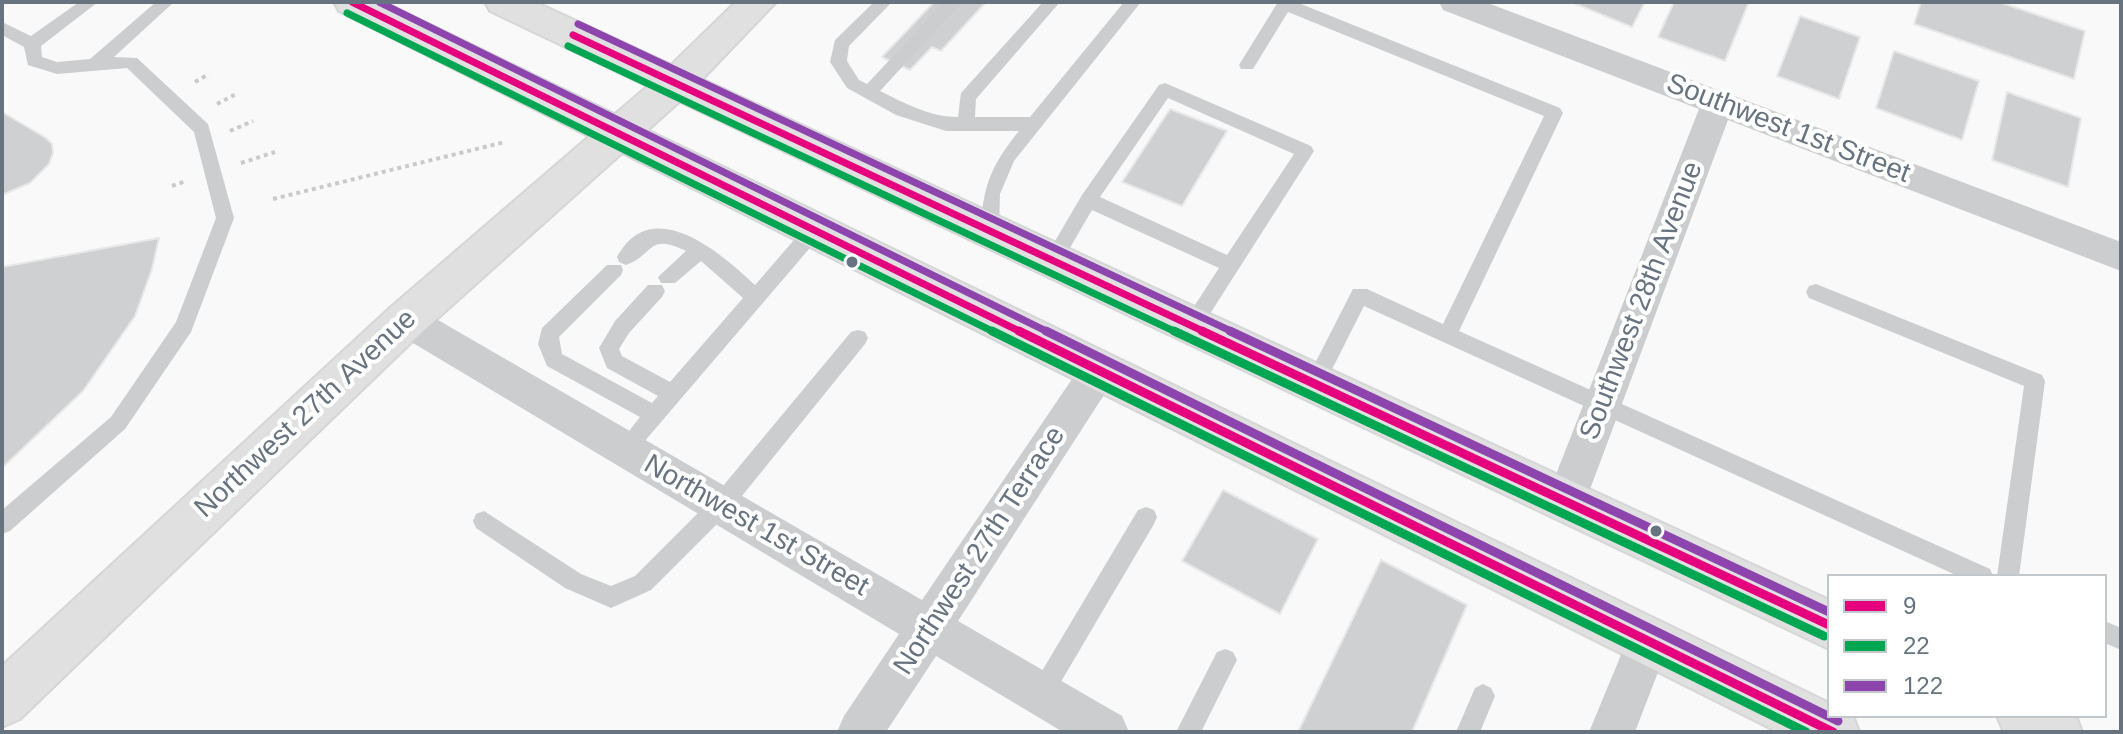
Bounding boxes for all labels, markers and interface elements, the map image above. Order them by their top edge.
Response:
street label: Southwest 1st Street [1661,67,1915,191]
street label: Southwest 28th Avenue [1573,157,1711,445]
unlabelled marker [844,254,860,270]
street label: Northwest 27th Avenue [188,303,424,525]
street label: Northwest 27th Terrace [887,420,1073,682]
street label: Northwest 1st Street [638,448,874,604]
unlabelled marker [1648,523,1664,539]
legend [1827,574,2107,718]
text: 9 [1903,592,1916,619]
text: 22 [1903,632,1930,659]
text: 122 [1903,672,1943,699]

